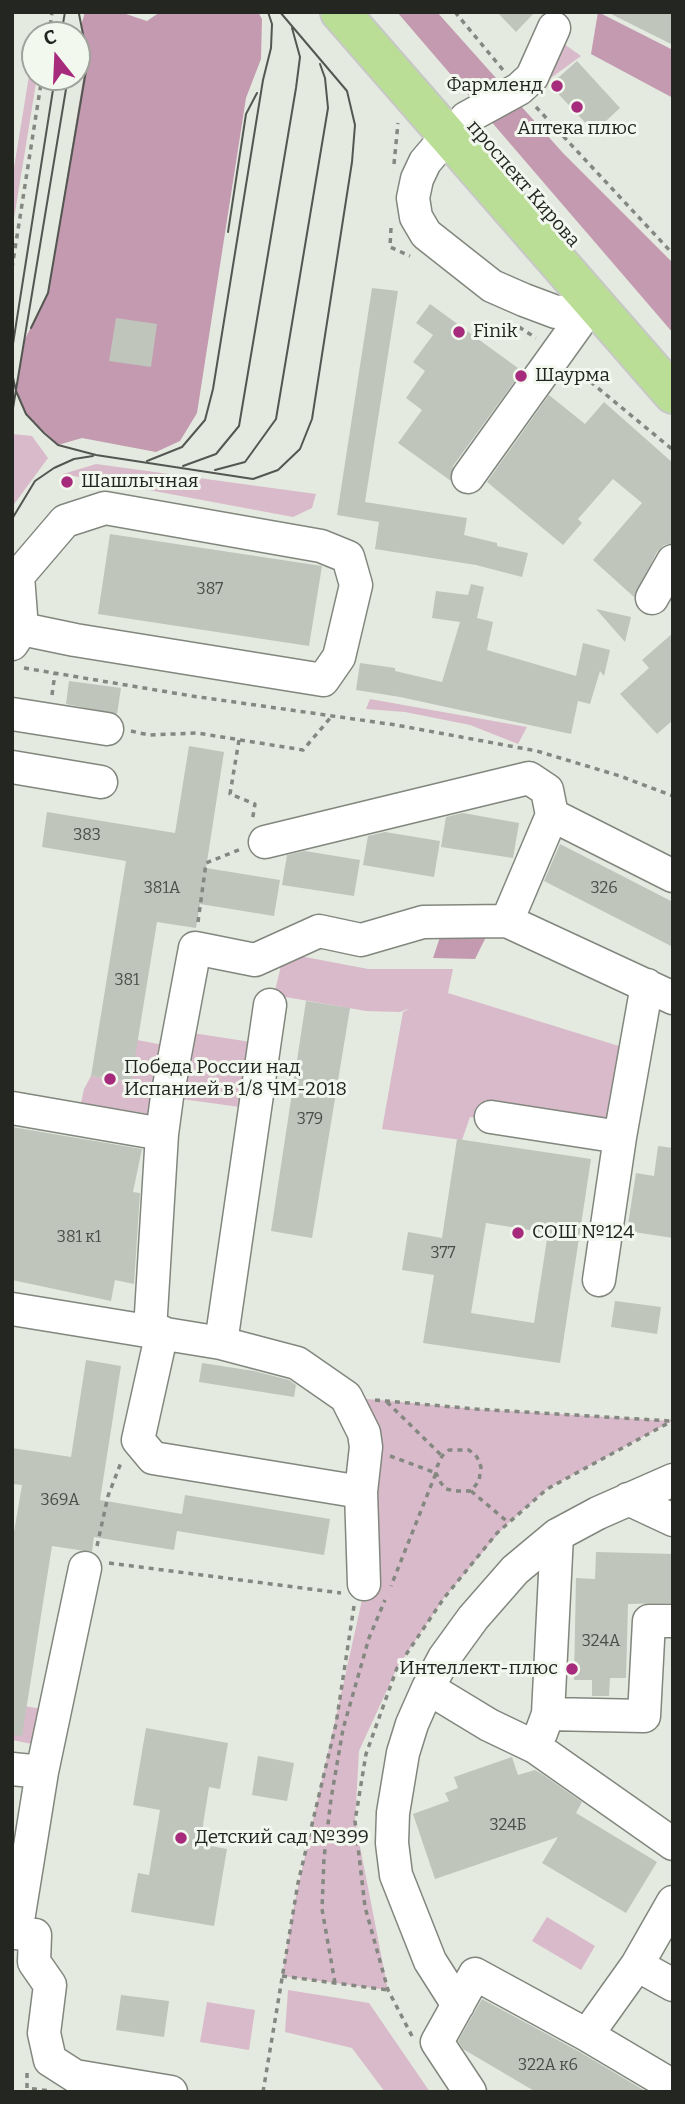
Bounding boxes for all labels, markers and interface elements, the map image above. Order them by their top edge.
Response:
north arrow [21,21,91,91]
text: С [41,25,59,50]
place label: Фармленд [446,75,543,97]
marker: Фармленд [549,78,565,94]
marker: Аптека плюс [569,99,585,115]
street label: проспект Кирова [462,116,584,252]
place label: Аптека плюс [517,118,637,140]
place label: Finik [473,321,517,343]
marker: Finik [451,324,467,340]
place label: Шаурма [535,365,610,387]
marker: Шаурма [513,368,529,384]
place label: Шашлычная [81,471,199,493]
marker: Шашлычная [59,474,75,490]
house number: 387 [197,580,223,600]
house number: 383 [73,826,101,846]
house number: 381А [144,879,180,899]
house number: 326 [590,879,618,899]
house number: 381 [114,971,140,991]
place label: Победа России над Испанией в 1/8 ЧМ-2018 [124,1057,347,1101]
marker: Победа России над Испанией в 1/8 ЧМ-2018 [102,1071,118,1087]
house number: 379 [297,1110,323,1130]
place label: СОШ №124 [532,1222,634,1244]
marker: СОШ №124 [510,1225,526,1241]
house number: 381 к1 [57,1228,101,1248]
house number: 377 [430,1244,456,1264]
house number: 369А [40,1491,80,1511]
house number: 324А [582,1632,620,1652]
place label: Интеллект-плюс [399,1658,558,1680]
marker: Интеллект-плюс [564,1661,580,1677]
house number: 324Б [489,1816,527,1836]
place label: Детский сад №399 [195,1827,369,1849]
marker: Детский сад №399 [173,1830,189,1846]
house number: 322А к6 [518,2056,578,2076]

